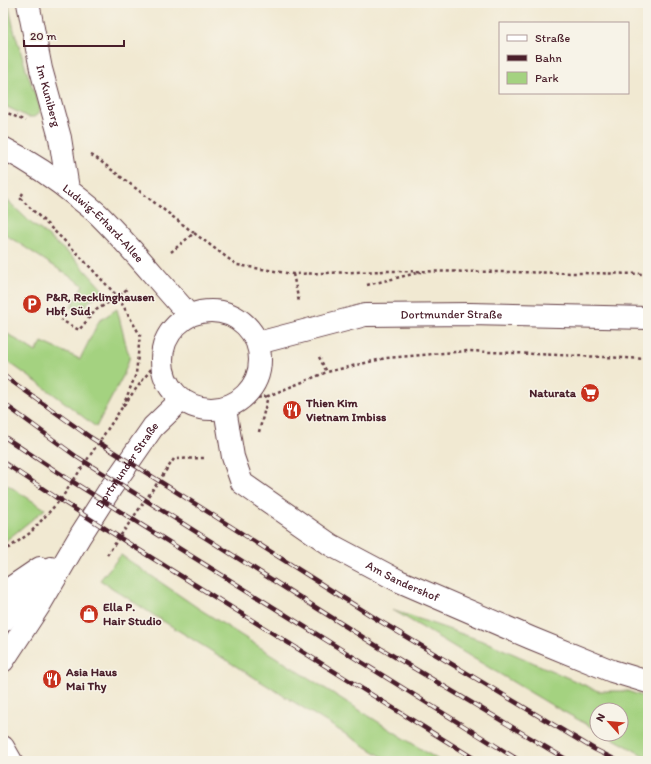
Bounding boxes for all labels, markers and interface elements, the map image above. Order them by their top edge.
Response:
scale bar [24,22,124,48]
legend [499,22,629,94]
text: 20 m [30,29,57,43]
text: Straße [535,31,570,45]
text: Bahn [535,51,562,65]
street label: Im Kuniberg [33,64,64,129]
text: Park [535,71,559,85]
street label: Ludwig-Erhard-Allee [60,181,147,266]
place label: P&R, Recklinghausen Hbf, Süd [46,290,155,318]
parking icon: P&R, Recklinghausen Hbf, Süd [21,293,43,315]
street label: Dortmunder Straße [401,307,503,322]
supermarket icon: Naturata [579,382,601,404]
place label: Naturata [529,386,577,400]
place label: Thien Kim Vietnam Imbiss [305,396,387,424]
restaurant icon: Thien Kim Vietnam Imbiss [281,399,303,421]
street label: Dortmunder Straße [93,418,161,511]
street label: Am Sandershof [364,558,442,605]
place label: Ella P. Hair Studio [103,600,162,628]
shop icon: Ella P. Hair Studio [78,603,100,625]
place label: Asia Haus Mai Thy [65,665,118,694]
restaurant icon: Asia Haus Mai Thy [41,668,63,690]
north arrow [589,702,629,742]
text: N [593,711,608,724]

